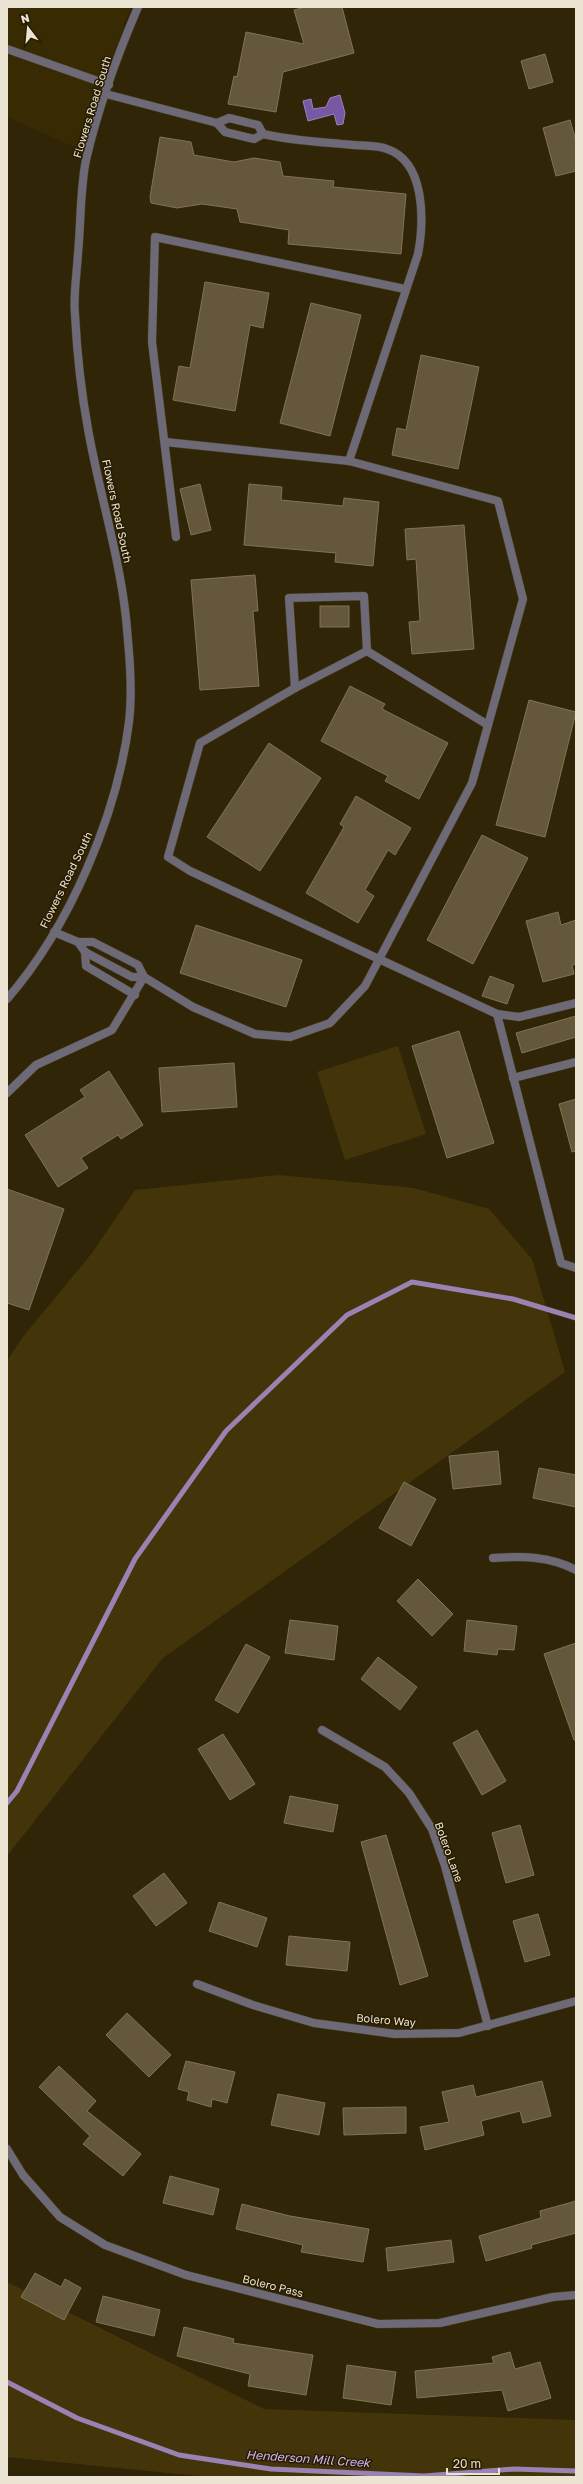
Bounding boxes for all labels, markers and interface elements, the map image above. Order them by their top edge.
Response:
north arrow [8,8,48,48]
text: N [19,11,31,25]
street label: Flowers Road South [70,54,113,159]
street label: Flowers Road South [100,458,135,564]
street label: Flowers Road South [37,829,95,930]
street label: Bolero Lane [433,1820,466,1884]
street label: Bolero Way [356,2010,416,2029]
street label: Bolero Pass [241,2272,305,2299]
water label: Henderson Mill Creek [246,2447,372,2470]
scale bar [447,2450,499,2476]
text: 20 m [453,2456,481,2471]

